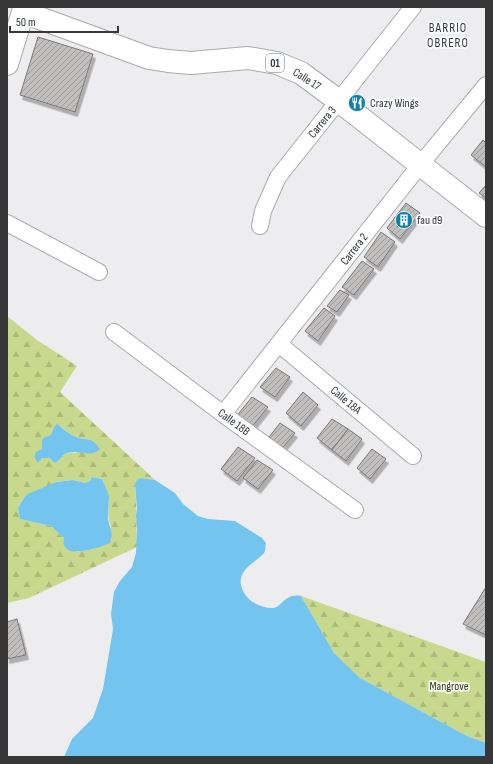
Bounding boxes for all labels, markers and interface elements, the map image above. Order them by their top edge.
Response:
scale bar [10,8,118,34]
text: 50 m [16,15,36,30]
district label: BARRIO OBRERO [427,20,469,51]
road number: 01 [266,54,284,72]
street label: Calle 17 [290,65,324,94]
restaurant icon: Crazy Wings [347,93,367,113]
place label: Crazy Wings [370,96,419,111]
street label: Carrera 3 [305,103,340,141]
building icon: fau d9 [394,210,414,230]
place label: fau d9 [417,213,442,228]
street label: Carrera 2 [337,230,372,268]
street label: Calle 18A [327,383,365,418]
street label: Calle 18B [215,406,253,439]
park label: Mangrove [429,679,469,694]

